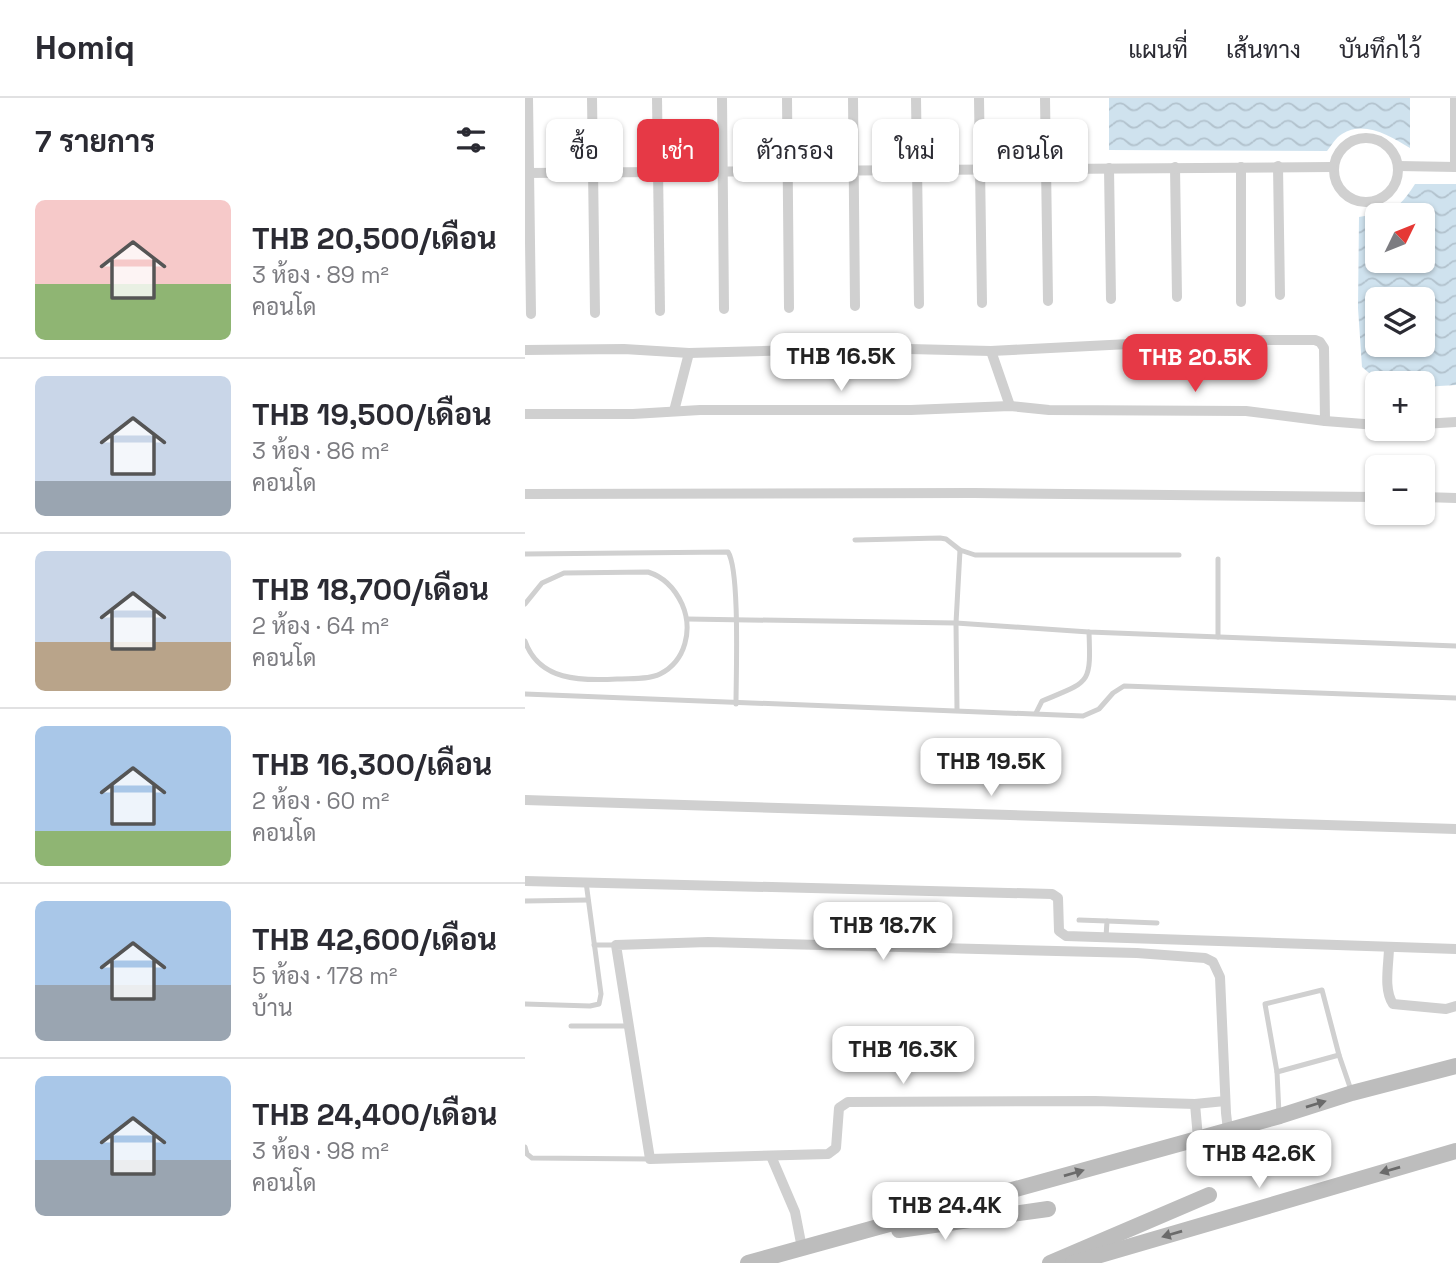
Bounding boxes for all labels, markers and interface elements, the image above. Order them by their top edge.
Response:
text: Homiq [35,27,135,69]
text: แผนที่ [1128,34,1188,65]
text: เส้นทาง [1226,34,1301,65]
text: บันทึกไว้ [1339,34,1421,65]
chip: ซื้อ [546,119,623,182]
chip: เช่า [637,119,719,182]
chip: ตัวกรอง [733,119,858,182]
chip: ใหม่ [872,119,959,182]
chip: คอนโด [973,119,1088,182]
icon: filters [452,121,490,159]
text: 7 รายการ [35,122,155,161]
north arrow [1365,203,1435,273]
map controls [1365,203,1435,525]
text: THB 20,500/เดือน [252,219,497,258]
icon: home [91,228,175,312]
text: 3 ห้อง · 89 m² [252,260,389,290]
button: layers [1365,287,1435,357]
text: คอนโด [252,292,316,322]
pin: THB 16.5K [761,334,921,393]
pin: THB 20.5K [1115,334,1275,394]
text: THB 16.5K [786,341,896,371]
text: THB 20.5K [1138,342,1252,372]
button: + [1365,371,1435,441]
text: THB 19,500/เดือน [252,395,492,434]
icon: home [91,404,175,488]
text: 3 ห้อง · 86 m² [252,436,389,466]
button: − [1365,455,1435,525]
text: คอนโด [252,468,316,498]
text: THB 18,700/เดือน [252,570,489,609]
icon: home [91,579,175,663]
text: 2 ห้อง · 64 m² [252,611,389,641]
text: คอนโด [252,643,316,673]
pin: THB 19.5K [911,738,1071,798]
text: THB 16,300/เดือน [252,745,492,784]
text: THB 19.5K [936,746,1046,776]
icon: home [91,754,175,838]
text: 2 ห้อง · 60 m² [252,786,389,816]
text: คอนโด [252,818,316,848]
pin: THB 18.7K [803,902,963,962]
text: THB 18.7K [829,910,937,940]
text: THB 42,600/เดือน [252,920,497,959]
icon: home [91,929,175,1013]
text: 5 ห้อง · 178 m² [252,961,397,991]
text: บ้าน [252,993,293,1023]
pin: THB 16.3K [823,1026,983,1086]
text: THB 16.3K [848,1034,958,1064]
text: THB 24,400/เดือน [252,1095,497,1134]
one-way arrow [1306,1098,1327,1109]
icon: home [91,1104,175,1188]
pin: THB 42.6K [1179,1130,1339,1190]
text: 3 ห้อง · 98 m² [252,1136,389,1166]
text: THB 42.6K [1202,1138,1316,1168]
one-way arrow [1380,1166,1401,1176]
one-way arrow [1064,1167,1085,1177]
text: คอนโด [252,1168,316,1198]
pin: THB 24.4K [865,1182,1025,1242]
text: THB 24.4K [888,1190,1002,1220]
one-way arrow [1161,1230,1182,1240]

